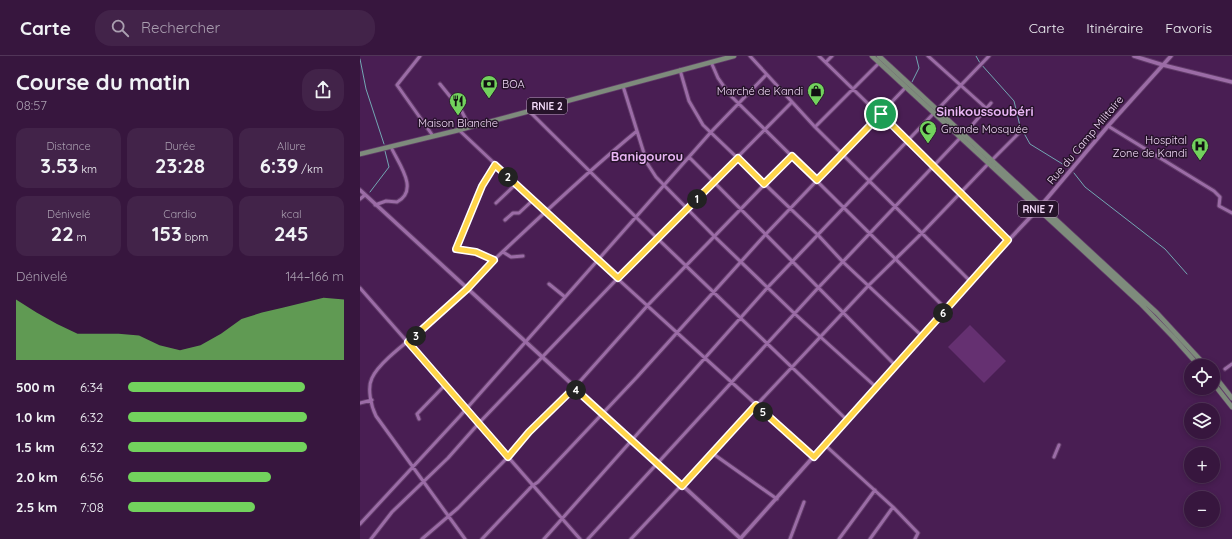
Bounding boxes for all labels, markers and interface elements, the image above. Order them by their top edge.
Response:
search box [95,10,375,46]
text: Carte [20,16,71,40]
icon: search [109,17,131,39]
text: Rechercher [141,18,220,37]
text: Carte [1029,19,1064,37]
text: Itinéraire [1086,19,1143,37]
text: Favoris [1165,19,1212,37]
text: Course du matin [16,68,190,96]
button: share [302,69,344,111]
bank icon: BOA [479,74,499,99]
place label: BOA [502,77,525,91]
shop icon: Marché de Kandi [806,81,826,106]
place label: Marché de Kandi [717,84,803,98]
restaurant icon: Maison Blanche [448,91,468,116]
street label: Rue du Camp Militaire [1044,93,1126,187]
text: 08:57 [16,97,47,113]
pin [864,97,898,131]
road number: RNIE 2 [527,98,567,114]
icon: arrive [870,103,892,125]
district label: Sinikoussoubéri [936,103,1034,119]
place label: Maison Blanche [418,116,498,130]
mosque icon: Grande Mosquée [918,119,938,144]
place label: Grande Mosquée [941,122,1028,136]
place label: Hospital Zone de Kandi [1112,133,1187,160]
hospital icon: Hospital Zone de Kandi [1190,136,1210,161]
text: Distance [47,139,91,153]
text: Durée [165,139,195,153]
text: Allure [277,139,306,153]
district label: Banigourou [611,148,683,164]
text: 3.53 [40,153,78,178]
text: 23:28 [155,153,205,178]
text: 6:39 [260,153,298,178]
text: km [78,162,97,176]
text: /km [298,162,323,176]
pin: 2 [498,167,518,187]
text: 2 [505,170,511,184]
pin: 1 [687,189,707,209]
text: 1 [695,192,699,206]
road number: RNIE 7 [1018,201,1058,217]
text: Dénivelé [47,207,90,221]
text: Cardio [163,207,197,221]
text: kcal [281,207,302,221]
text: 22 [51,221,74,246]
text: 153 [152,221,182,246]
text: 245 [274,221,309,246]
text: m [74,230,87,244]
text: bpm [182,230,208,244]
text: Dénivelé [16,268,67,284]
text: 144–166 m [285,268,344,284]
pin: 6 [933,303,953,323]
text: 6 [940,306,946,320]
pin: 3 [406,326,426,346]
text: 3 [413,329,419,343]
map controls [1184,359,1220,527]
button: locate [1184,359,1220,395]
text: 500 m [16,379,55,395]
text: 6:34 [80,379,103,395]
pin: 4 [566,380,586,400]
text: 4 [573,383,579,397]
pin: 5 [753,402,773,422]
button: layers [1184,403,1220,439]
text: 5 [760,405,766,419]
text: 1.0 km [16,409,55,425]
text: 6:32 [80,409,103,425]
text: 1.5 km [16,439,55,455]
text: 6:32 [80,439,103,455]
button: + [1184,447,1220,483]
text: 2.0 km [16,469,58,485]
text: 6:56 [80,469,104,485]
button: − [1184,491,1220,527]
text: 2.5 km [16,499,57,515]
text: 7:08 [80,499,104,515]

